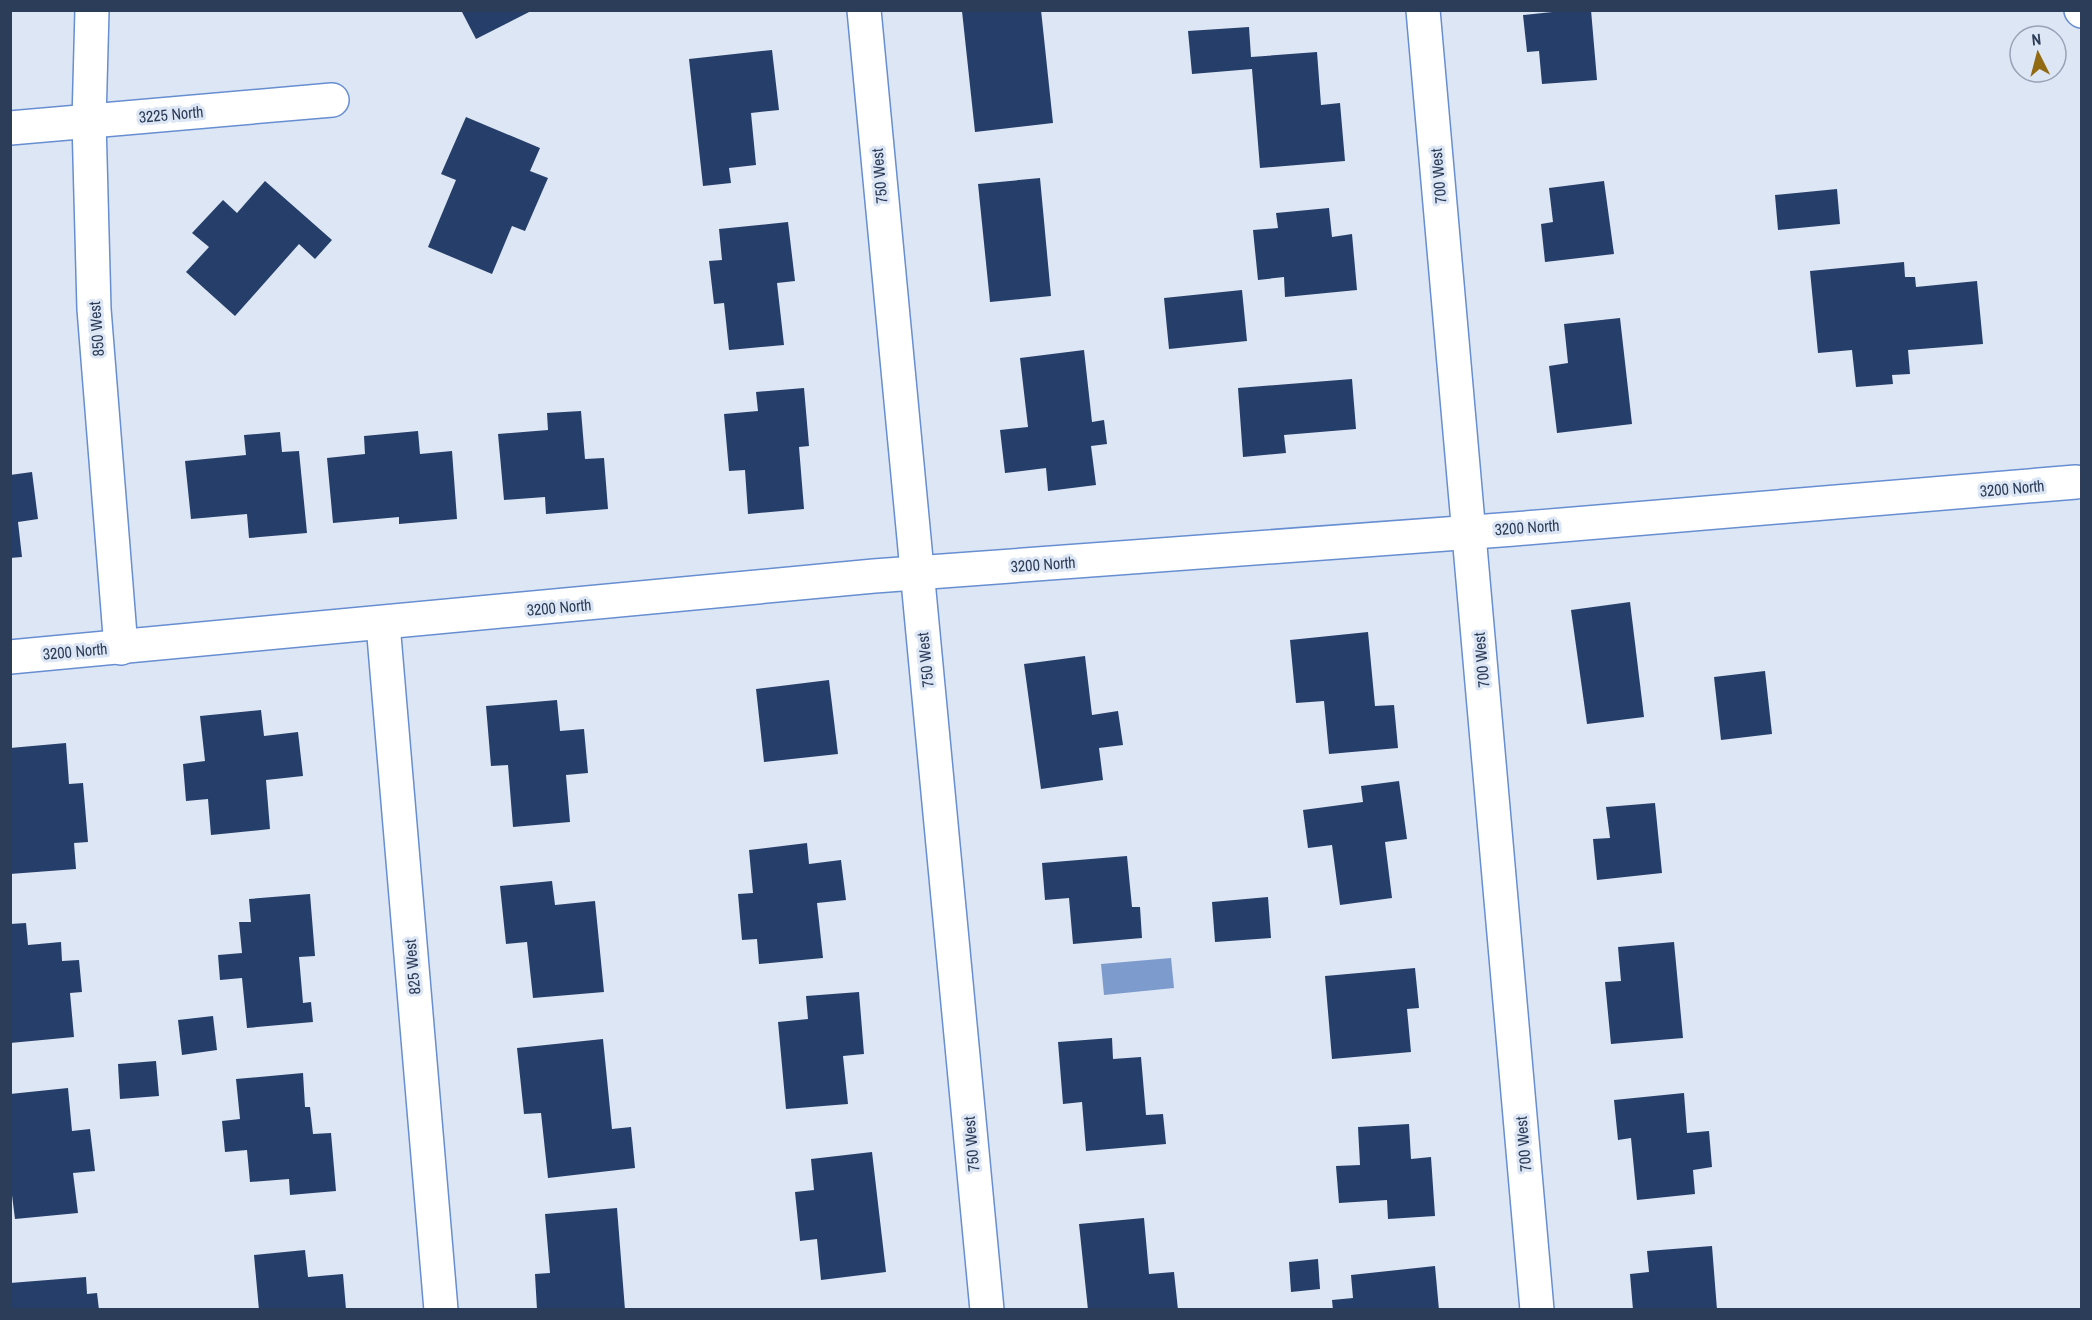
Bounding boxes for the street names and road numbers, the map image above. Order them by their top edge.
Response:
street label: 3225 North [138,100,204,128]
street label: 750 West [866,147,892,204]
street label: 700 West [1425,147,1451,204]
street label: 850 West [83,300,109,357]
street label: 3200 North [1979,474,2045,502]
street label: 3200 North [1494,514,1560,540]
street label: 3200 North [1010,551,1076,577]
street label: 3200 North [526,593,592,621]
street label: 750 West [911,631,939,689]
street label: 700 West [1468,631,1494,688]
street label: 3200 North [42,637,108,665]
street label: 825 West [399,938,425,995]
street label: 750 West [958,1115,984,1172]
street label: 700 West [1510,1115,1536,1172]

